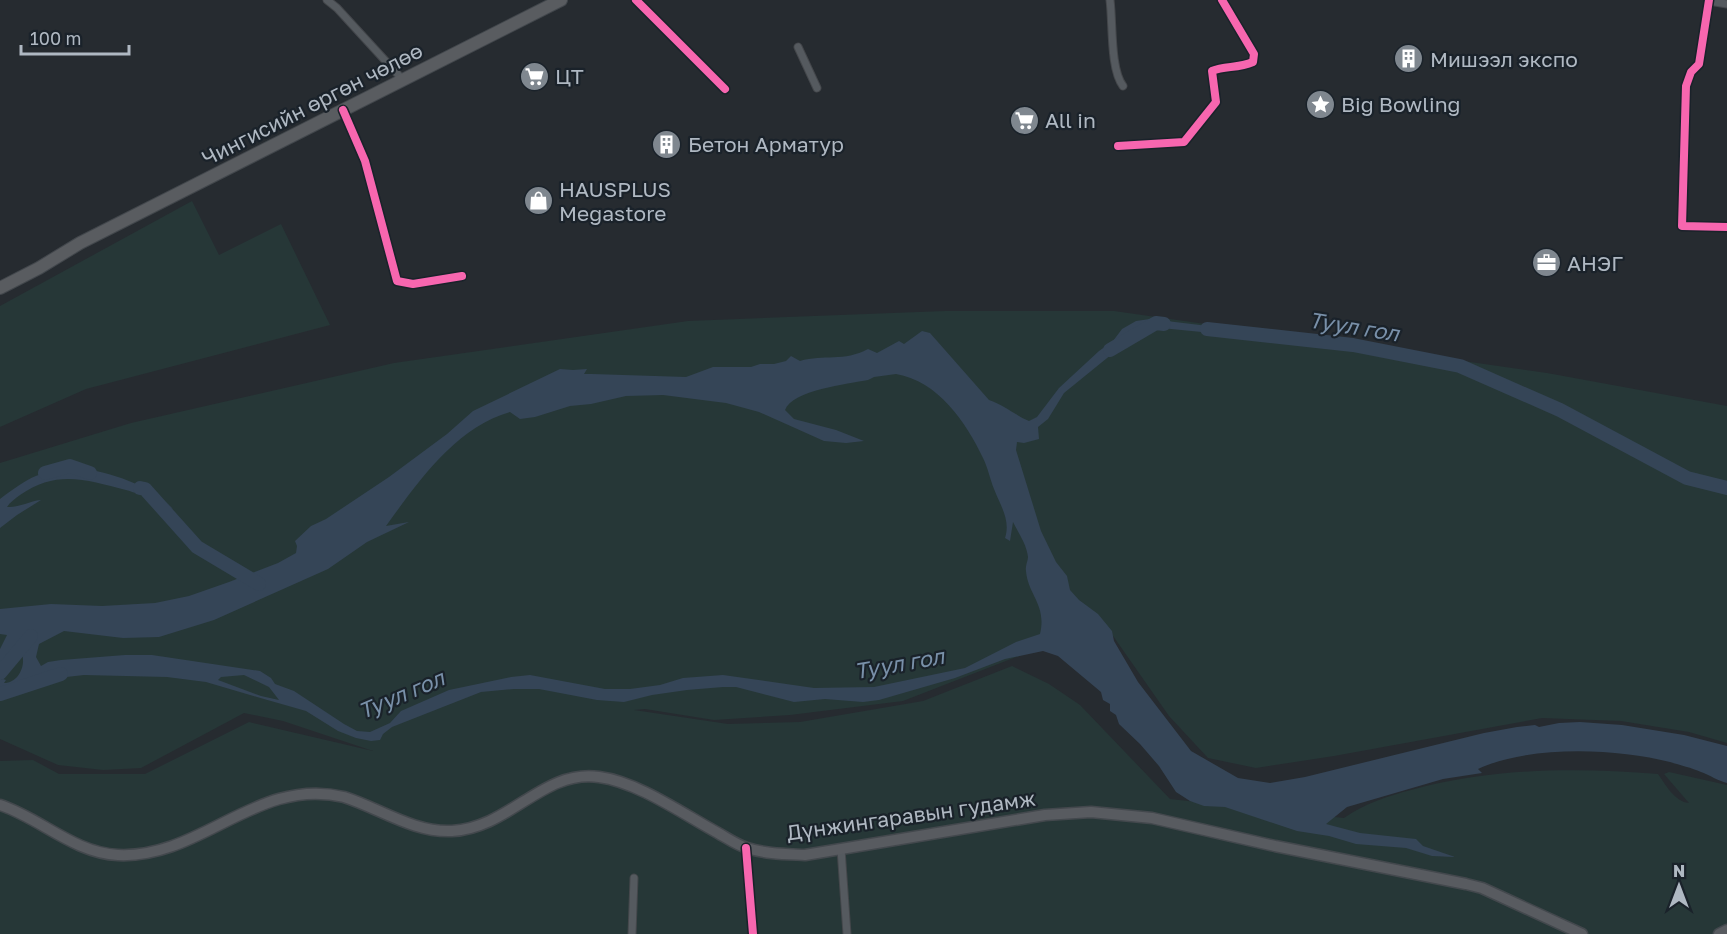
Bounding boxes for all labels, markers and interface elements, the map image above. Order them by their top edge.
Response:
scale bar [21,18,129,56]
text: 100 m [30,27,81,49]
street label: Чингисийн өргөн чөлөө [197,37,427,171]
building icon: Мишээл экспо [1393,43,1425,75]
place label: Мишээл экспо [1430,46,1578,72]
supermarket icon: ЦТ [518,60,550,92]
place label: ЦТ [555,63,584,89]
place icon: Big Bowling [1304,88,1336,120]
place label: Big Bowling [1341,91,1461,117]
supermarket icon: All in [1008,104,1040,136]
place label: All in [1045,107,1096,133]
building icon: Бетон Арматур [651,128,683,160]
place label: Бетон Арматур [688,131,844,157]
place label: HAUSPLUS Megastore [559,176,671,226]
shop icon: HAUSPLUS Megastore [522,185,554,217]
office icon: АНЭГ [1530,247,1562,279]
place label: АНЭГ [1567,250,1623,276]
water label: Туул гол [1307,306,1403,347]
water label: Туул гол [852,641,948,684]
water label: Туул гол [354,663,450,724]
street label: Дүнжингаравын гудамж [785,785,1037,845]
north arrow [1649,856,1709,916]
text: N [1673,861,1685,881]

